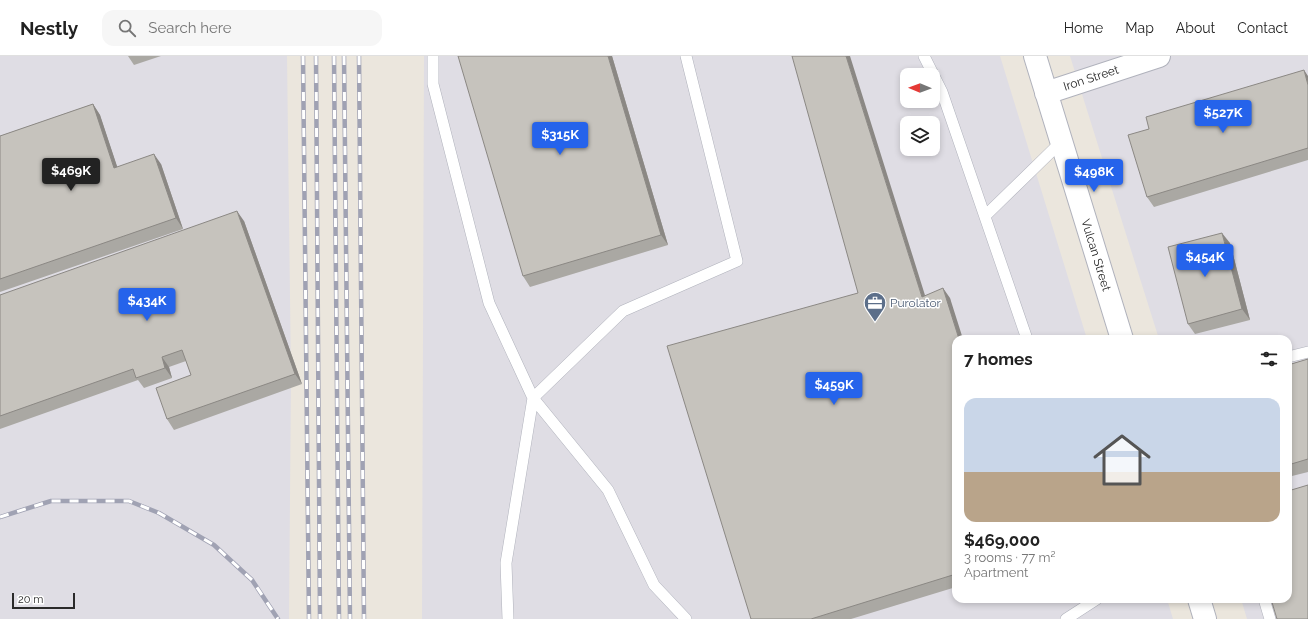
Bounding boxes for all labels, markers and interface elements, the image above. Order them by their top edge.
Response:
search box [102,10,382,46]
text: Nestly [20,17,78,39]
icon: search [116,17,138,39]
text: Search here [148,19,232,37]
text: Home [1064,20,1103,36]
text: Map [1125,20,1154,36]
text: About [1176,20,1215,36]
text: Contact [1237,20,1288,36]
street label: Iron Street [1062,62,1120,94]
north arrow [900,68,940,108]
map controls [900,68,940,156]
pin: $527K [1195,100,1251,134]
text: $527K [1204,105,1242,120]
button: layers [900,116,940,156]
pin: $315K [532,122,588,156]
text: $315K [541,127,579,142]
pin: $469K [43,158,99,192]
pin: $498K [1066,159,1122,193]
text: $469K [51,163,91,178]
text: $498K [1074,164,1114,179]
street label: Vulcan Street [1078,217,1114,293]
pin: $454K [1177,244,1233,278]
text: $454K [1186,249,1225,264]
pin: $434K [119,288,175,322]
office icon: Purolator [862,290,888,323]
text: $434K [127,293,167,308]
place label: Purolator [890,296,942,310]
icon: filters [1258,348,1280,370]
text: 7 homes [964,349,1033,369]
pin: $459K [806,372,862,406]
text: $459K [814,377,854,392]
icon: home [1086,424,1158,496]
text: $469,000 [964,530,1040,550]
text: 3 rooms · 77 m² [964,550,1056,565]
text: Apartment [964,565,1028,580]
scale bar [12,591,75,610]
text: 20 m [18,593,43,606]

